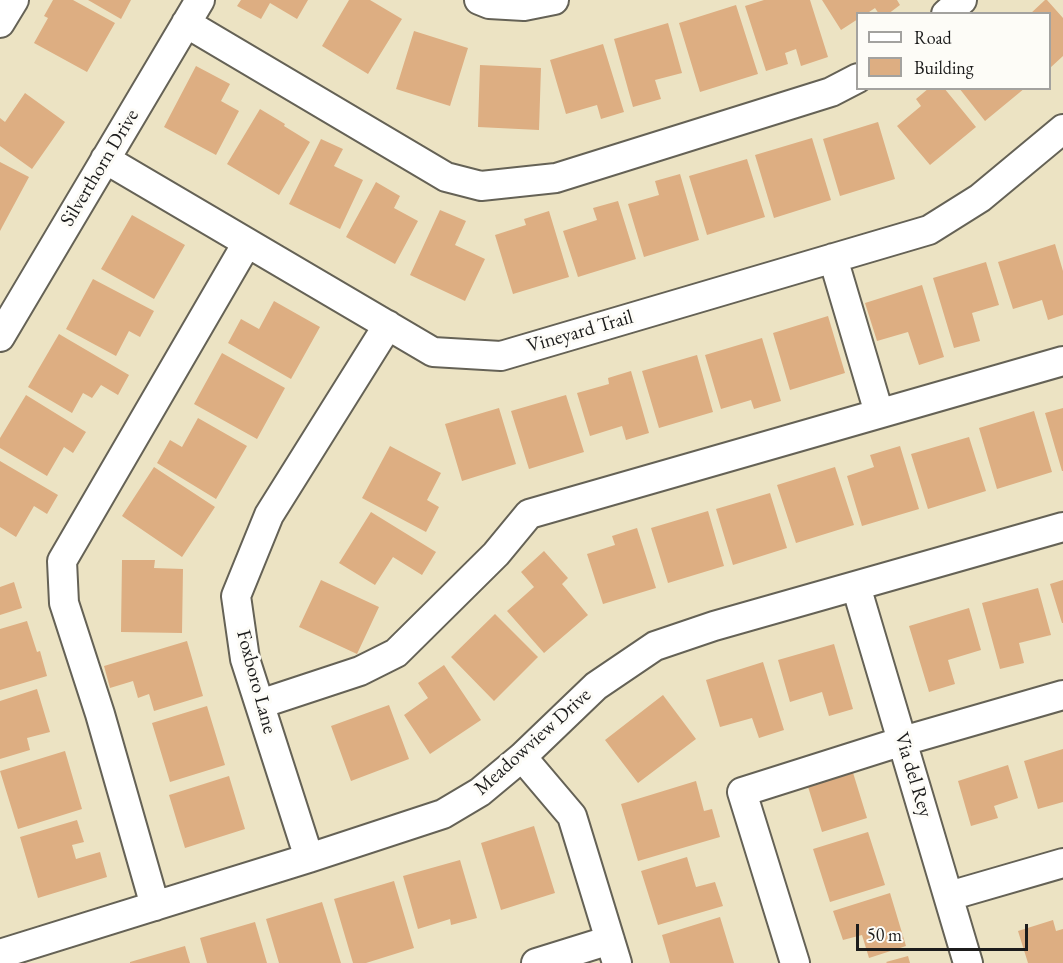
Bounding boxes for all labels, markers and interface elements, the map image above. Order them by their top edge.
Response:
legend [856,12,1051,90]
text: Road [914,26,952,49]
text: Building [914,56,974,79]
street label: Silverthorn Drive [56,105,144,231]
street label: Vineyard Trail [524,305,636,359]
street label: Foxboro Lane [231,628,281,736]
street label: Meadowview Drive [470,683,596,801]
street label: Via del Rey [889,730,937,820]
scale bar [859,912,1032,950]
text: 50 m [867,923,902,946]

